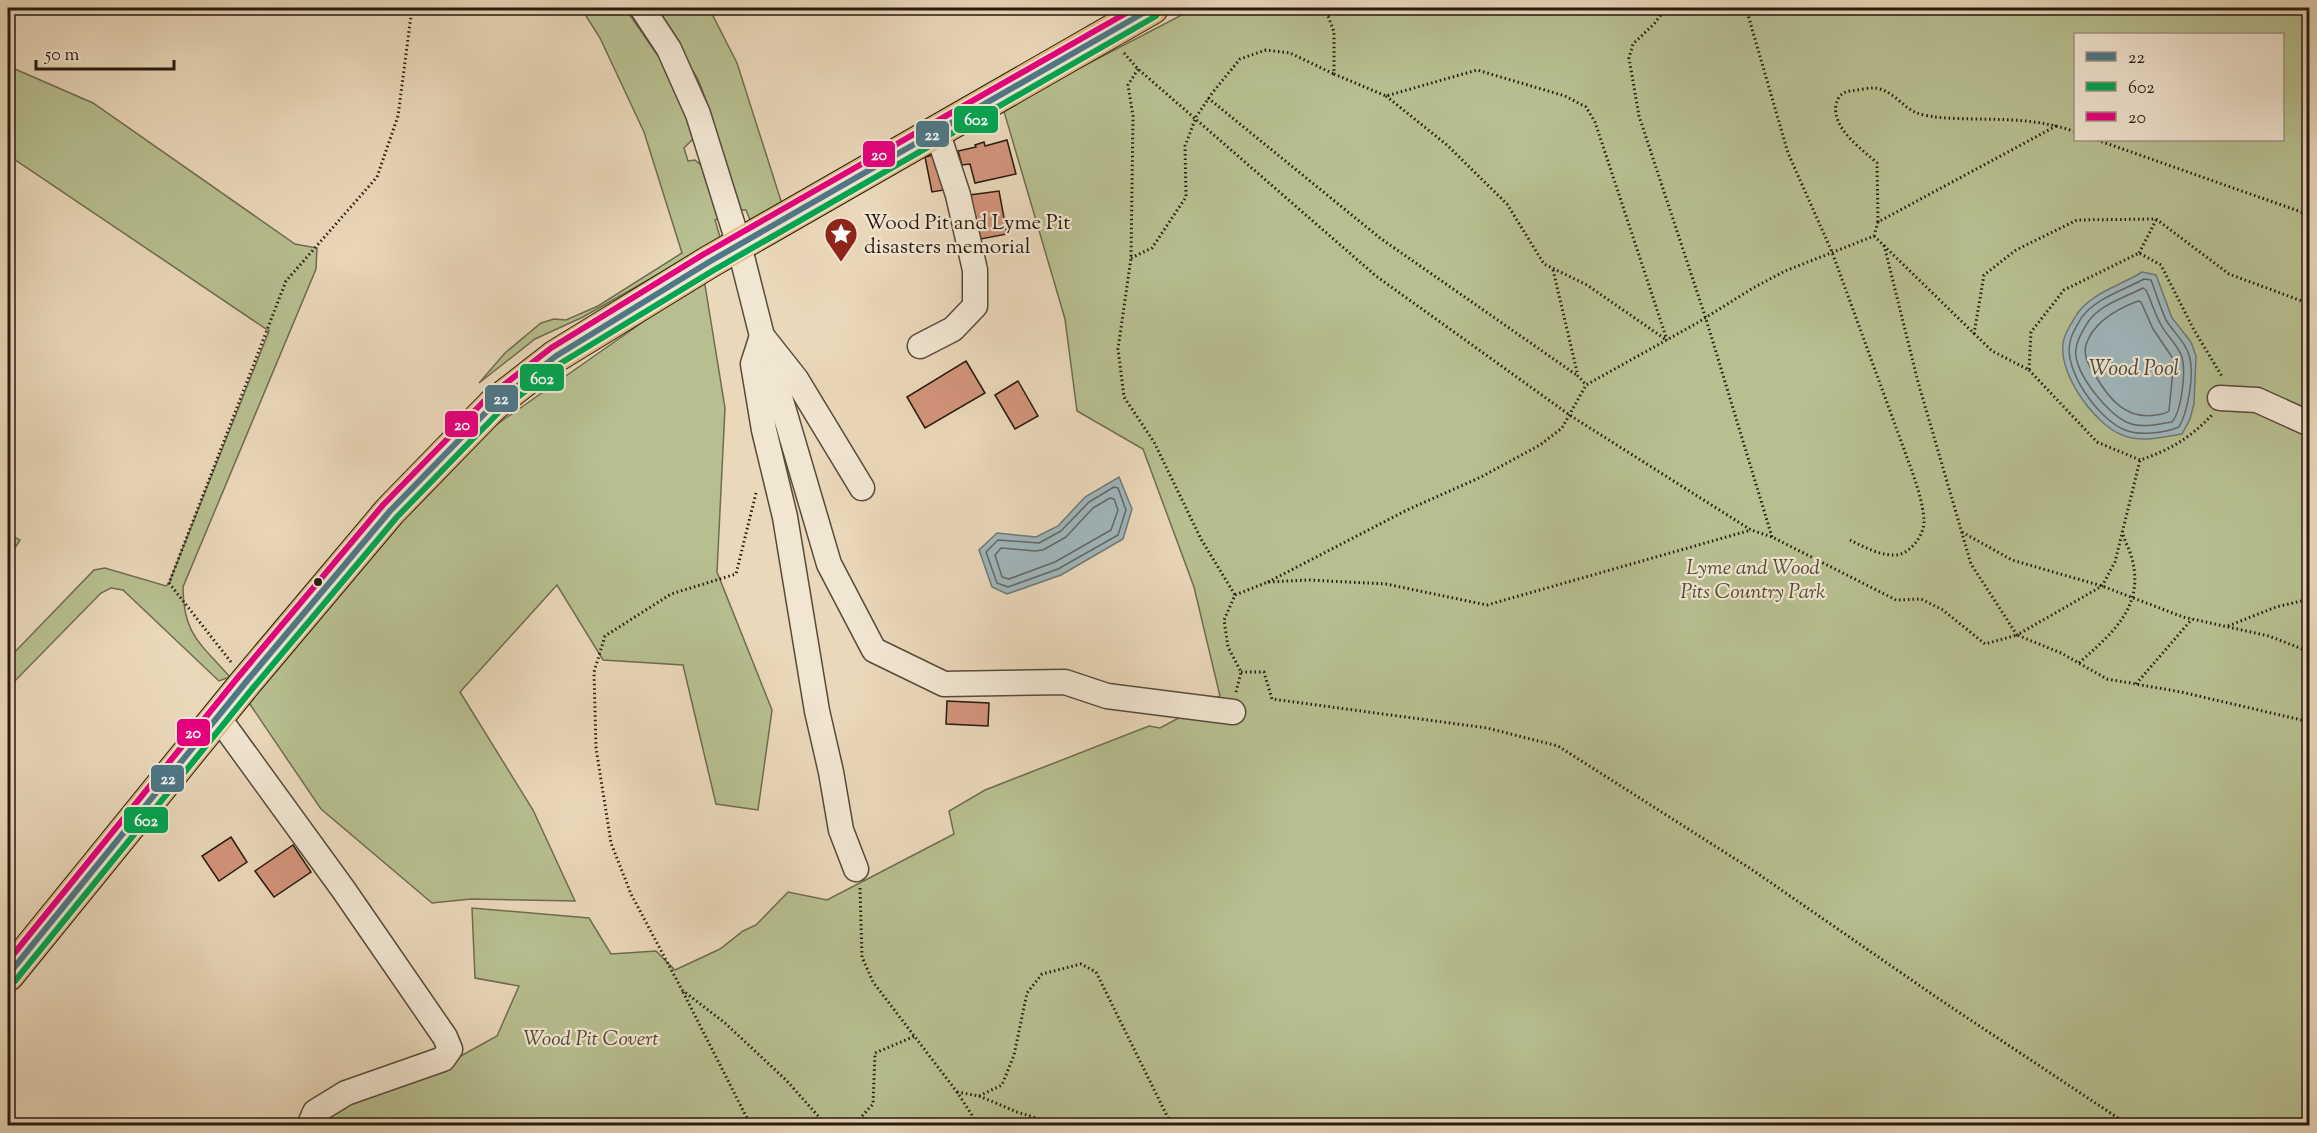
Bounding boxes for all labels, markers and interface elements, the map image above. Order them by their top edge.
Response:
scale bar [36,33,174,71]
legend [2074,33,2284,141]
text: 50 m [44,43,80,69]
text: 22 [2128,46,2145,72]
text: 602 [2128,76,2155,102]
line badge: 602 [953,105,999,134]
text: 20 [2128,106,2146,132]
text: 602 [964,110,988,133]
line badge: 22 [915,120,950,148]
text: 22 [925,125,940,148]
line badge: 20 [862,140,896,168]
text: 20 [871,145,888,168]
place label: Wood Pit and Lyme Pit disasters memorial [864,209,1070,263]
place icon: Wood Pit and Lyme Pit disasters memorial [823,216,859,263]
water label: Wood Pool [2089,354,2180,386]
line badge: 602 [519,363,565,392]
text: 602 [530,369,554,392]
line badge: 22 [484,384,519,413]
text: 22 [494,389,509,412]
line badge: 20 [444,410,479,438]
text: 20 [454,415,471,438]
park label: Lyme and Wood Pits Country Park [1680,554,1826,608]
unlabelled marker [312,576,324,588]
line badge: 20 [176,718,211,747]
text: 20 [185,723,202,746]
line badge: 22 [150,764,185,793]
text: 22 [161,769,176,792]
line badge: 602 [123,806,169,834]
text: 602 [134,811,158,834]
park label: Wood Pit Covert [523,1025,659,1055]

